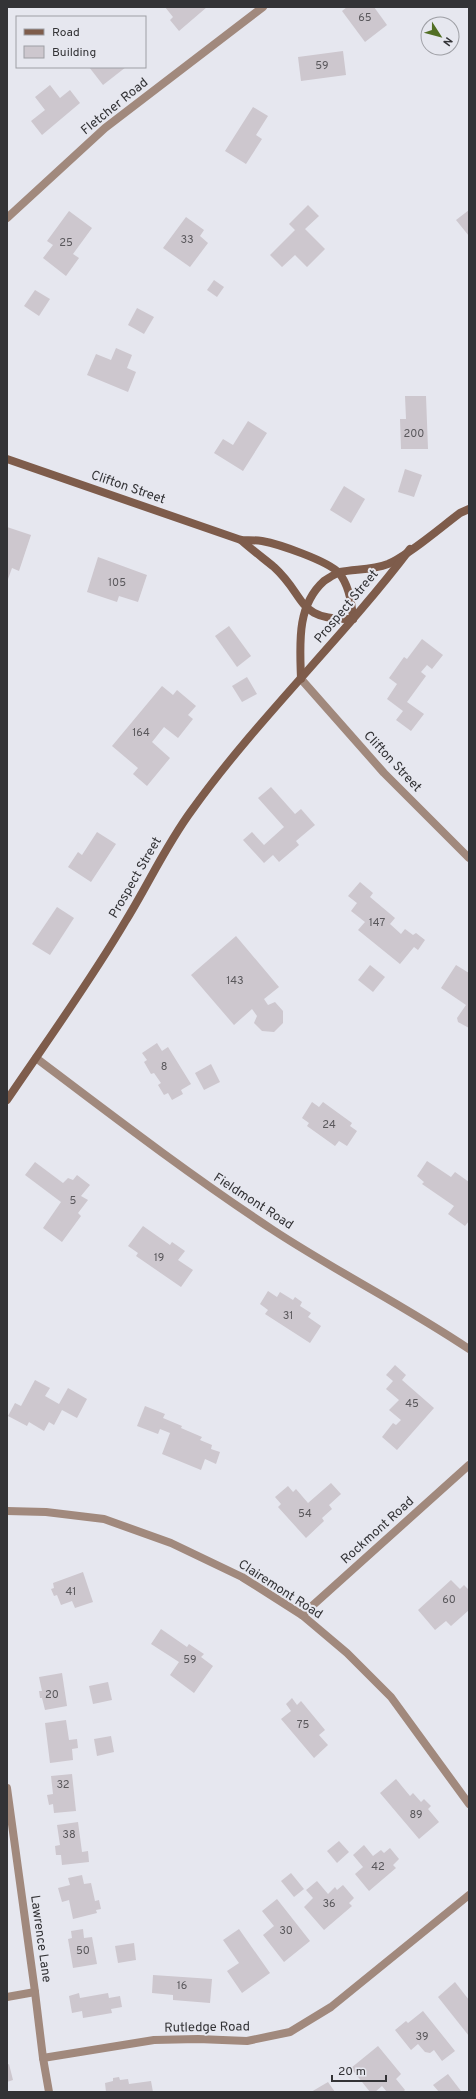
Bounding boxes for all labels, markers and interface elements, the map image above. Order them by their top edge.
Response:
house number: 65 [358,11,372,25]
legend [16,16,146,68]
north arrow [420,16,460,56]
text: Road [52,25,80,41]
text: N [439,34,455,49]
text: Building [52,45,96,61]
house number: 59 [315,59,329,73]
street label: Fletcher Road [78,75,152,139]
house number: 33 [180,233,194,247]
house number: 25 [59,236,73,250]
house number: 200 [404,427,424,441]
street label: Clifton Street [89,468,167,508]
street label: Prospect Street [312,567,382,647]
house number: 105 [108,576,126,590]
house number: 164 [132,726,150,740]
street label: Clifton Street [360,728,424,796]
street label: Prospect Street [106,835,166,921]
house number: 147 [369,916,385,930]
house number: 143 [226,974,244,988]
house number: 8 [161,1060,167,1074]
house number: 24 [322,1118,336,1132]
street label: Fieldmont Road [210,1170,296,1234]
house number: 5 [70,1194,77,1208]
house number: 19 [154,1251,164,1265]
house number: 31 [283,1309,293,1323]
house number: 45 [405,1397,419,1411]
street label: Rockmont Road [338,1494,418,1568]
house number: 54 [298,1507,312,1521]
street label: Clairemont Road [235,1557,325,1623]
house number: 41 [66,1585,76,1599]
house number: 60 [442,1593,456,1607]
house number: 59 [183,1653,197,1667]
house number: 20 [45,1688,59,1702]
house number: 75 [297,1718,309,1732]
house number: 32 [56,1778,70,1792]
house number: 89 [409,1808,423,1822]
house number: 38 [62,1828,76,1842]
house number: 42 [371,1860,385,1874]
street label: Lawrence Lane [26,1894,54,1984]
house number: 36 [322,1897,336,1911]
house number: 30 [279,1924,293,1938]
house number: 50 [76,1944,90,1958]
house number: 16 [177,1979,187,1993]
street label: Rutledge Road [164,2019,250,2037]
house number: 39 [416,2030,428,2044]
scale bar [332,2057,386,2083]
text: 20 m [338,2064,366,2080]

